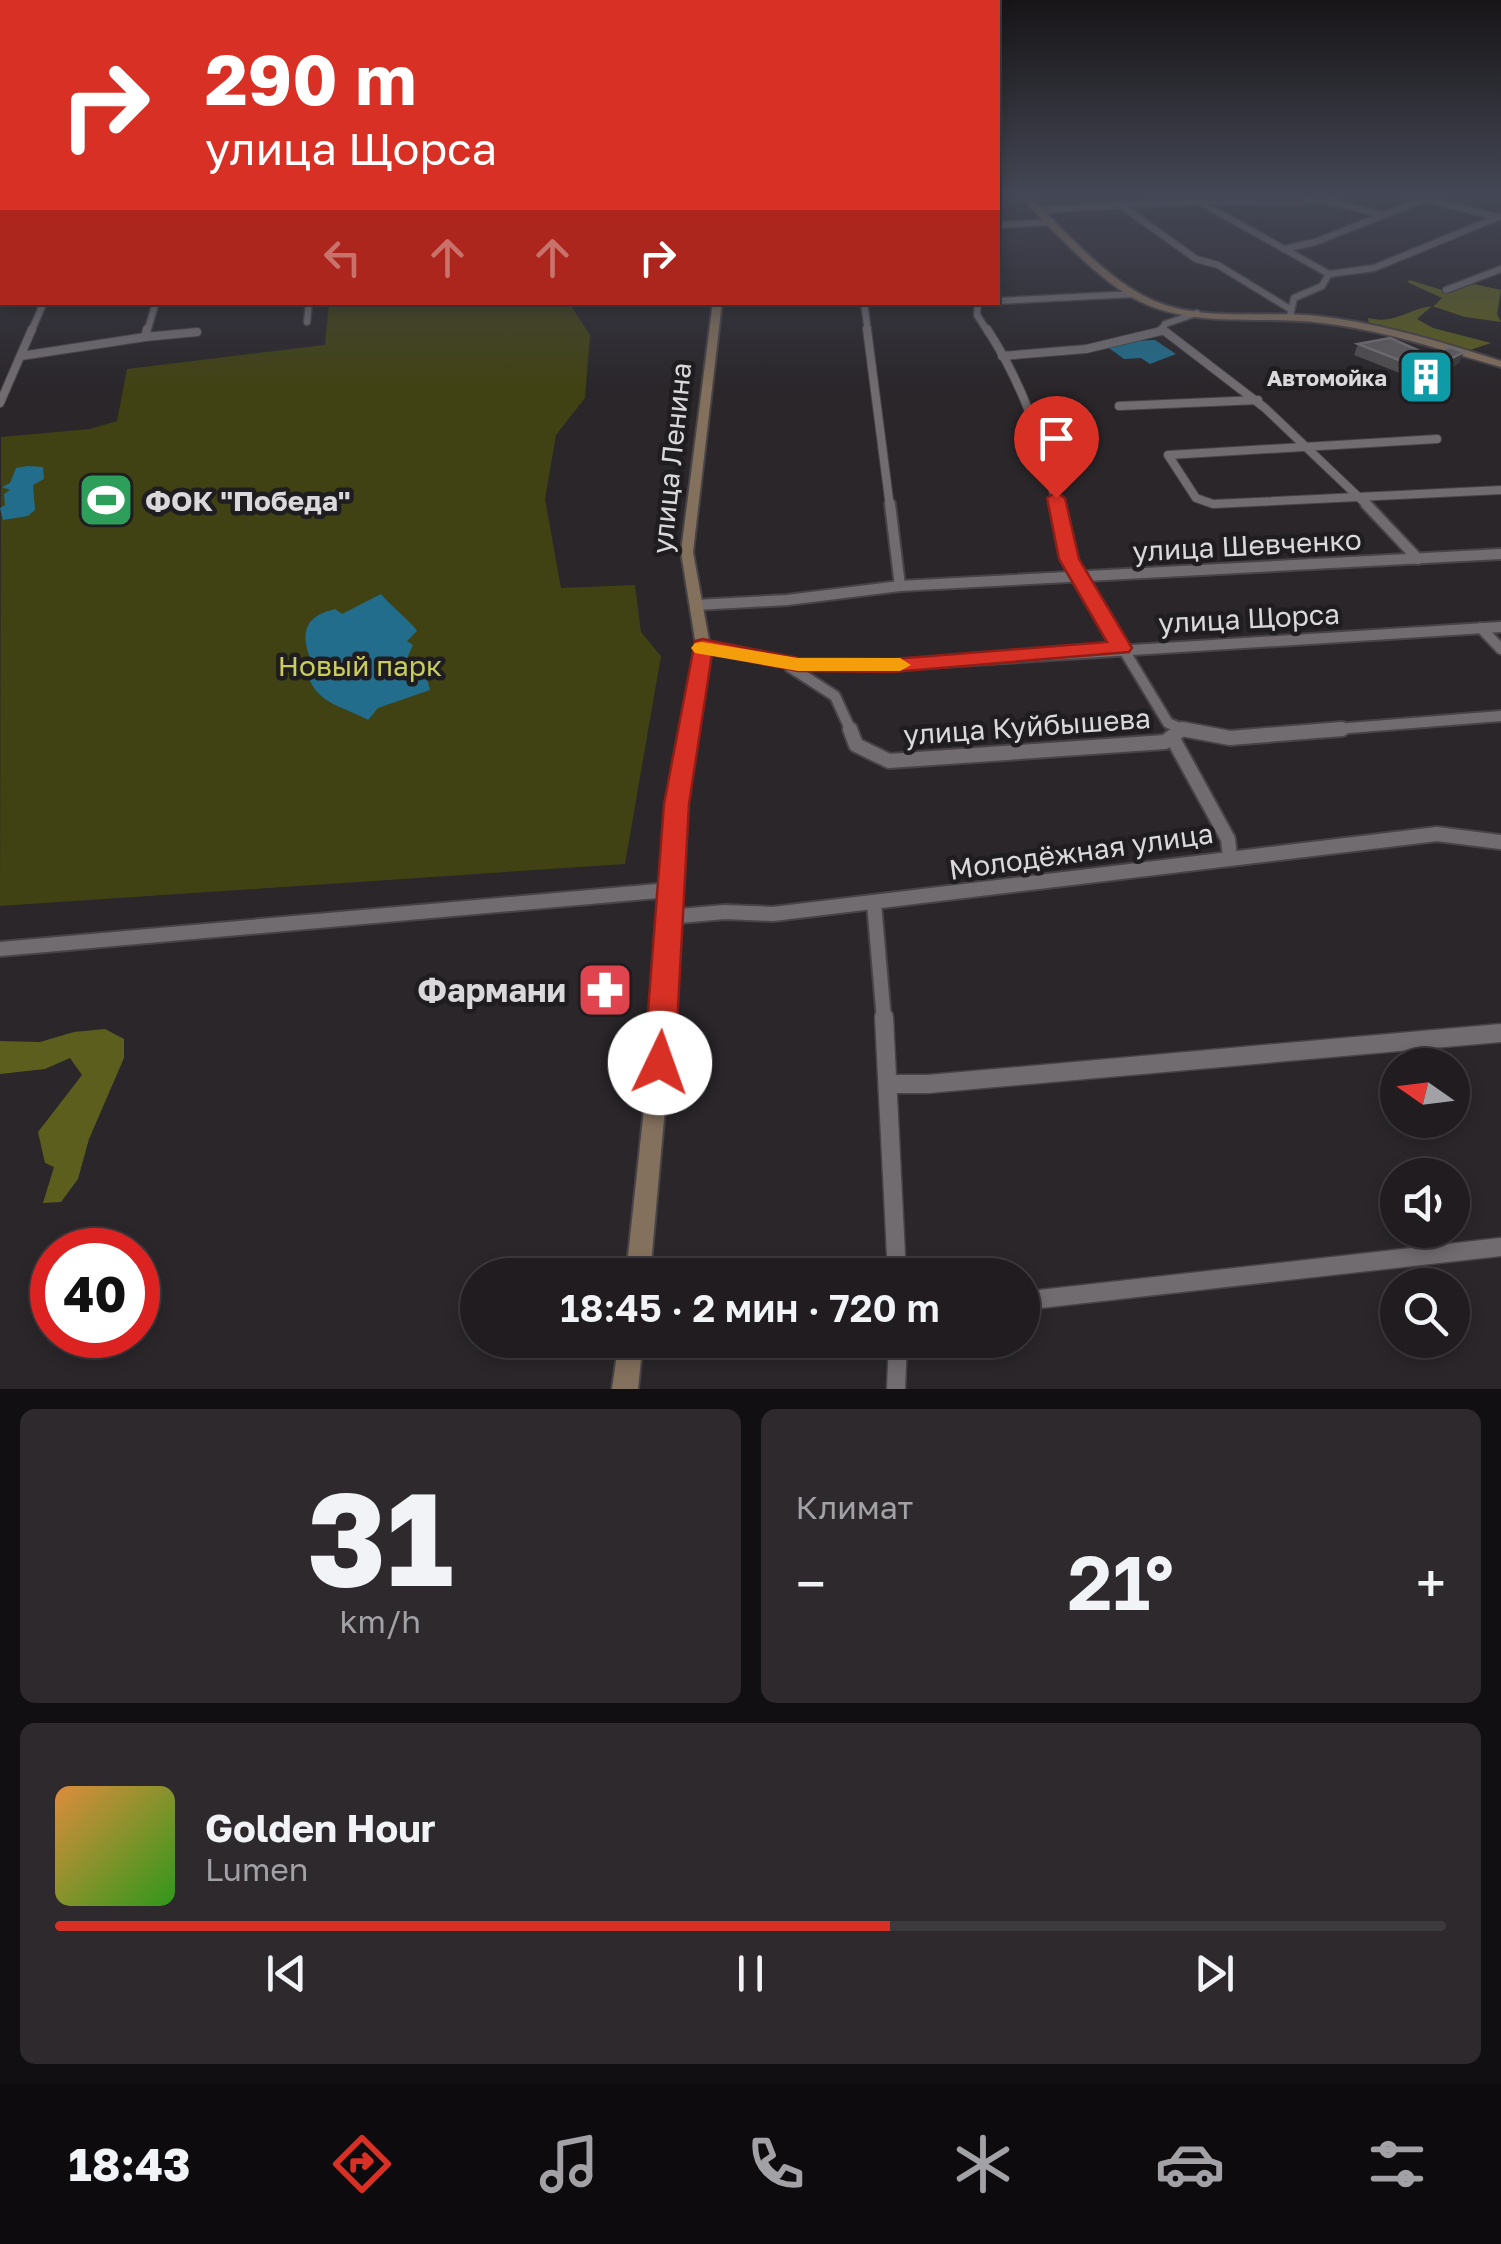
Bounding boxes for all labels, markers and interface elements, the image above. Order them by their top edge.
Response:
text: 290 m [205,36,416,120]
icon: right [40,40,170,170]
text: улица Щорса [205,121,497,175]
icon: left [315,230,370,285]
icon: ahead [420,230,475,285]
icon: ahead [525,230,580,285]
icon: right [630,230,685,285]
building icon: Автомойка [1396,347,1456,407]
street label: улица Ленина [645,361,697,555]
place label: Автомойка [1267,364,1387,391]
pin [1014,396,1099,499]
icon: arrive [1029,411,1084,466]
sports icon: ФОК "Победа" [76,470,136,530]
place label: ФОК "Победа" [145,484,351,517]
street label: улица Шевченко [1132,523,1362,567]
street label: улица Щорса [1157,597,1341,639]
park label: Новый парк [278,649,442,682]
street label: улица Куйбышева [902,701,1152,751]
street label: Молодёжная улица [947,816,1215,886]
pharmacy icon: Фармани [575,960,635,1020]
place label: Фармани [417,971,566,1009]
position arrow [608,1011,712,1115]
north arrow [1380,1048,1470,1138]
map controls [1380,1048,1470,1358]
button: sound [1380,1158,1470,1248]
speed limit sign: 40 [30,1228,160,1358]
button: search [1380,1268,1470,1358]
text: 18:45 · 2 мин · 720 m [560,1285,940,1330]
text: 31 [307,1459,453,1615]
text: Климат [796,1488,913,1526]
text: 21° [1067,1536,1174,1627]
text: − [796,1550,826,1616]
text: + [1416,1550,1446,1616]
text: km/h [340,1602,421,1640]
text: Golden Hour [205,1805,436,1850]
text: Lumen [205,1850,309,1888]
icon: previous [259,1946,314,2001]
icon: pause [723,1946,778,2001]
icon: next [1187,1946,1242,2001]
icon: directions [327,2129,397,2199]
icon: music [534,2129,604,2199]
icon: phone [741,2129,811,2199]
icon: climate [948,2129,1018,2199]
icon: car [1155,2129,1225,2199]
icon: filters [1362,2129,1432,2199]
text: 18:43 [69,2137,190,2191]

